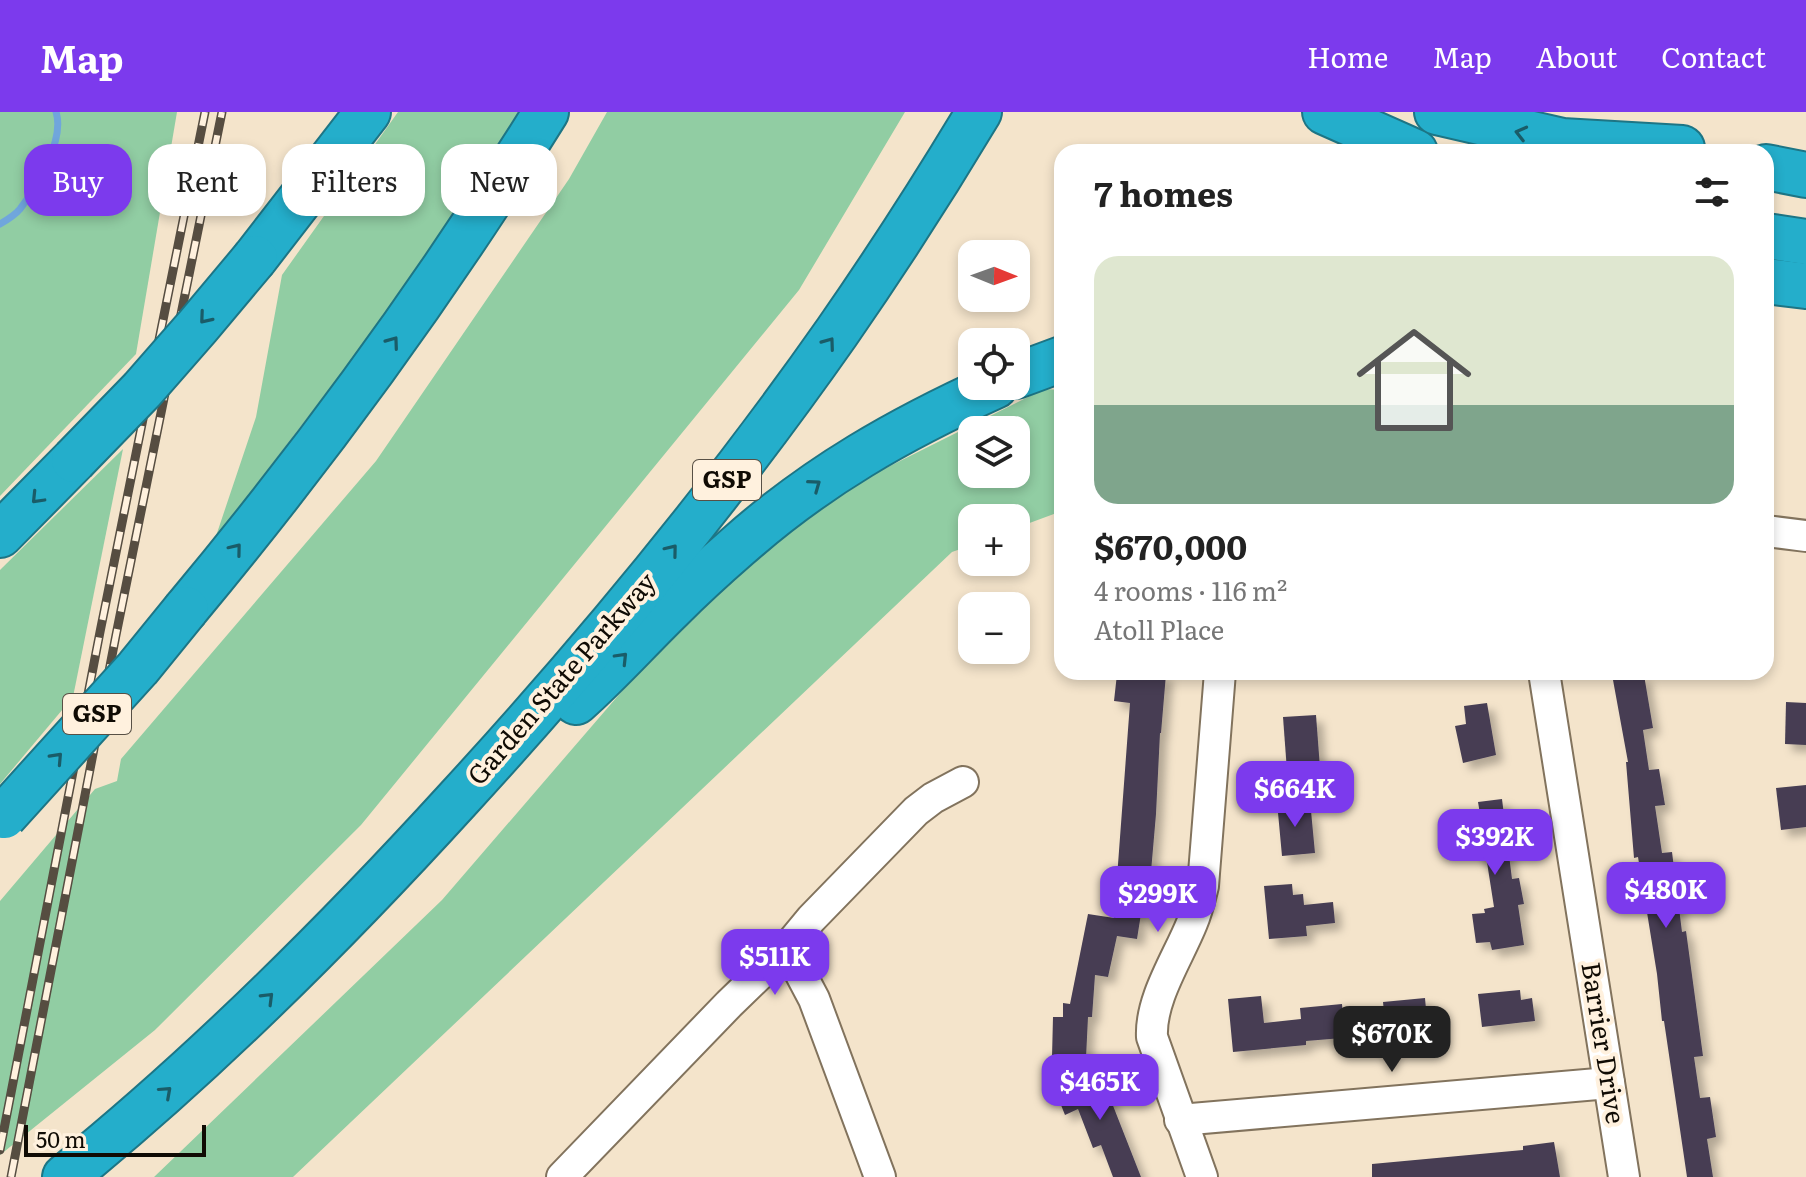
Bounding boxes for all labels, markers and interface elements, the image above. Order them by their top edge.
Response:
text: Map [40,28,124,85]
text: Home [1307,35,1388,77]
text: Map [1432,35,1492,77]
text: About [1536,35,1617,77]
text: Contact [1661,35,1766,77]
one-way arrow [1515,125,1529,142]
chip: Buy [24,144,132,216]
chip: Rent [148,144,266,216]
chip: Filters [282,144,425,216]
chip: New [441,144,557,216]
text: 7 homes [1094,167,1233,217]
icon: filters [1690,170,1734,214]
north arrow [958,240,1030,312]
map controls [958,240,1030,664]
icon: home [1342,308,1486,452]
one-way arrow [200,309,215,323]
button: locate [958,328,1030,400]
one-way arrow [383,336,398,351]
one-way arrow [819,337,834,352]
button: layers [958,416,1030,488]
road number: GSP [693,460,761,500]
one-way arrow [807,480,821,494]
one-way arrow [32,489,46,503]
button: + [958,504,1030,576]
text: $670,000 [1094,520,1247,570]
one-way arrow [226,544,241,558]
one-way arrow [662,545,677,559]
street label: Garden State Parkway [457,562,664,792]
text: 4 rooms · 116 m² [1094,570,1287,609]
button: − [958,592,1030,664]
text: Atoll Place [1094,609,1224,648]
one-way arrow [613,653,628,667]
road number: GSP [63,694,131,734]
one-way arrow [47,753,61,768]
pin: $664K [1239,761,1351,829]
text: $664K [1254,767,1336,806]
pin: $392K [1439,809,1551,877]
text: $392K [1456,815,1534,854]
pin: $480K [1610,862,1722,930]
pin: $299K [1102,866,1214,934]
text: $480K [1625,868,1707,907]
text: $299K [1118,872,1198,911]
pin: $511K [719,929,831,997]
text: $511K [739,935,811,974]
street label: Barrier Drive [1573,959,1637,1126]
one-way arrow [259,993,273,1007]
pin: $670K [1336,1006,1448,1074]
text: $670K [1351,1012,1433,1051]
pin: $465K [1044,1054,1156,1122]
text: $465K [1060,1060,1140,1099]
one-way arrow [156,1088,171,1102]
scale bar [24,1121,206,1157]
text: 50 m [36,1122,86,1155]

